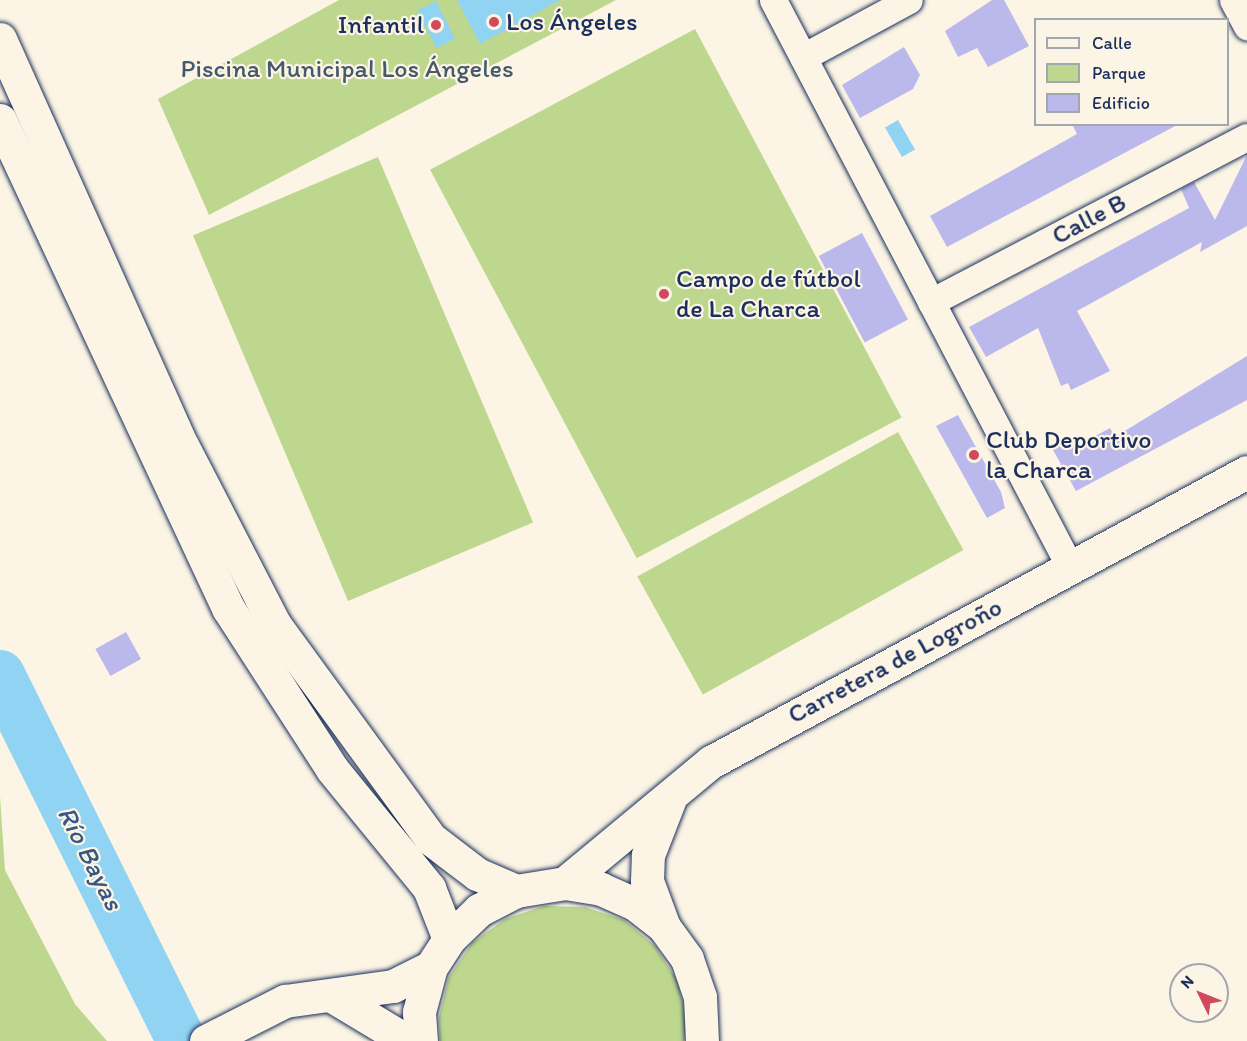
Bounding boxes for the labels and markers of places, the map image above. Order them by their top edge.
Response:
place label: Los Ángeles [506,6,638,38]
place label: Infantil [338,9,424,41]
marker: Los Ángeles [487,15,501,29]
marker: Infantil [429,18,443,32]
place label: Campo de fútbol de La Charca [676,263,861,324]
marker: Campo de fútbol de La Charca [657,287,671,301]
place label: Club Deportivo la Charca [986,424,1152,485]
marker: Club Deportivo la Charca [967,448,981,462]

